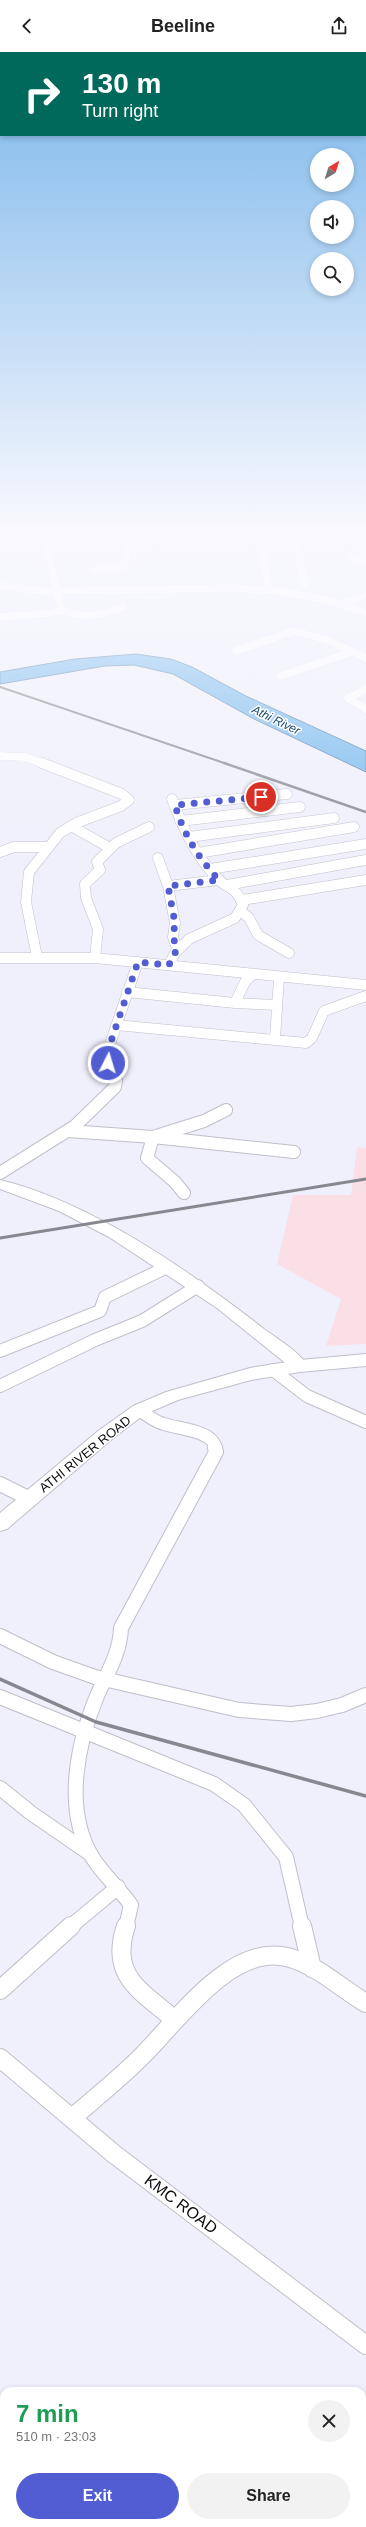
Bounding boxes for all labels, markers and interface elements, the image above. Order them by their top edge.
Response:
icon: back [16,15,38,37]
icon: share [328,15,350,37]
text: Beeline [151,16,215,36]
icon: right [16,68,68,120]
text: 130 m [82,68,161,99]
text: Turn right [82,101,158,121]
north arrow [310,148,354,192]
map controls [310,148,354,296]
button: sound [310,200,354,244]
button: search [310,252,354,296]
water label: Athi River [249,702,303,738]
pin [244,780,278,814]
icon: arrive [250,786,272,808]
position arrow [87,1042,129,1084]
street label: ATHI RIVER ROAD [36,1413,134,1495]
street label: KMC ROAD [141,2171,221,2237]
text: 7 min [16,2400,79,2427]
button: close [308,2400,350,2442]
text: 510 m · 23:03 [16,2429,96,2444]
button: Exit [16,2473,179,2519]
button: Share [187,2473,350,2519]

